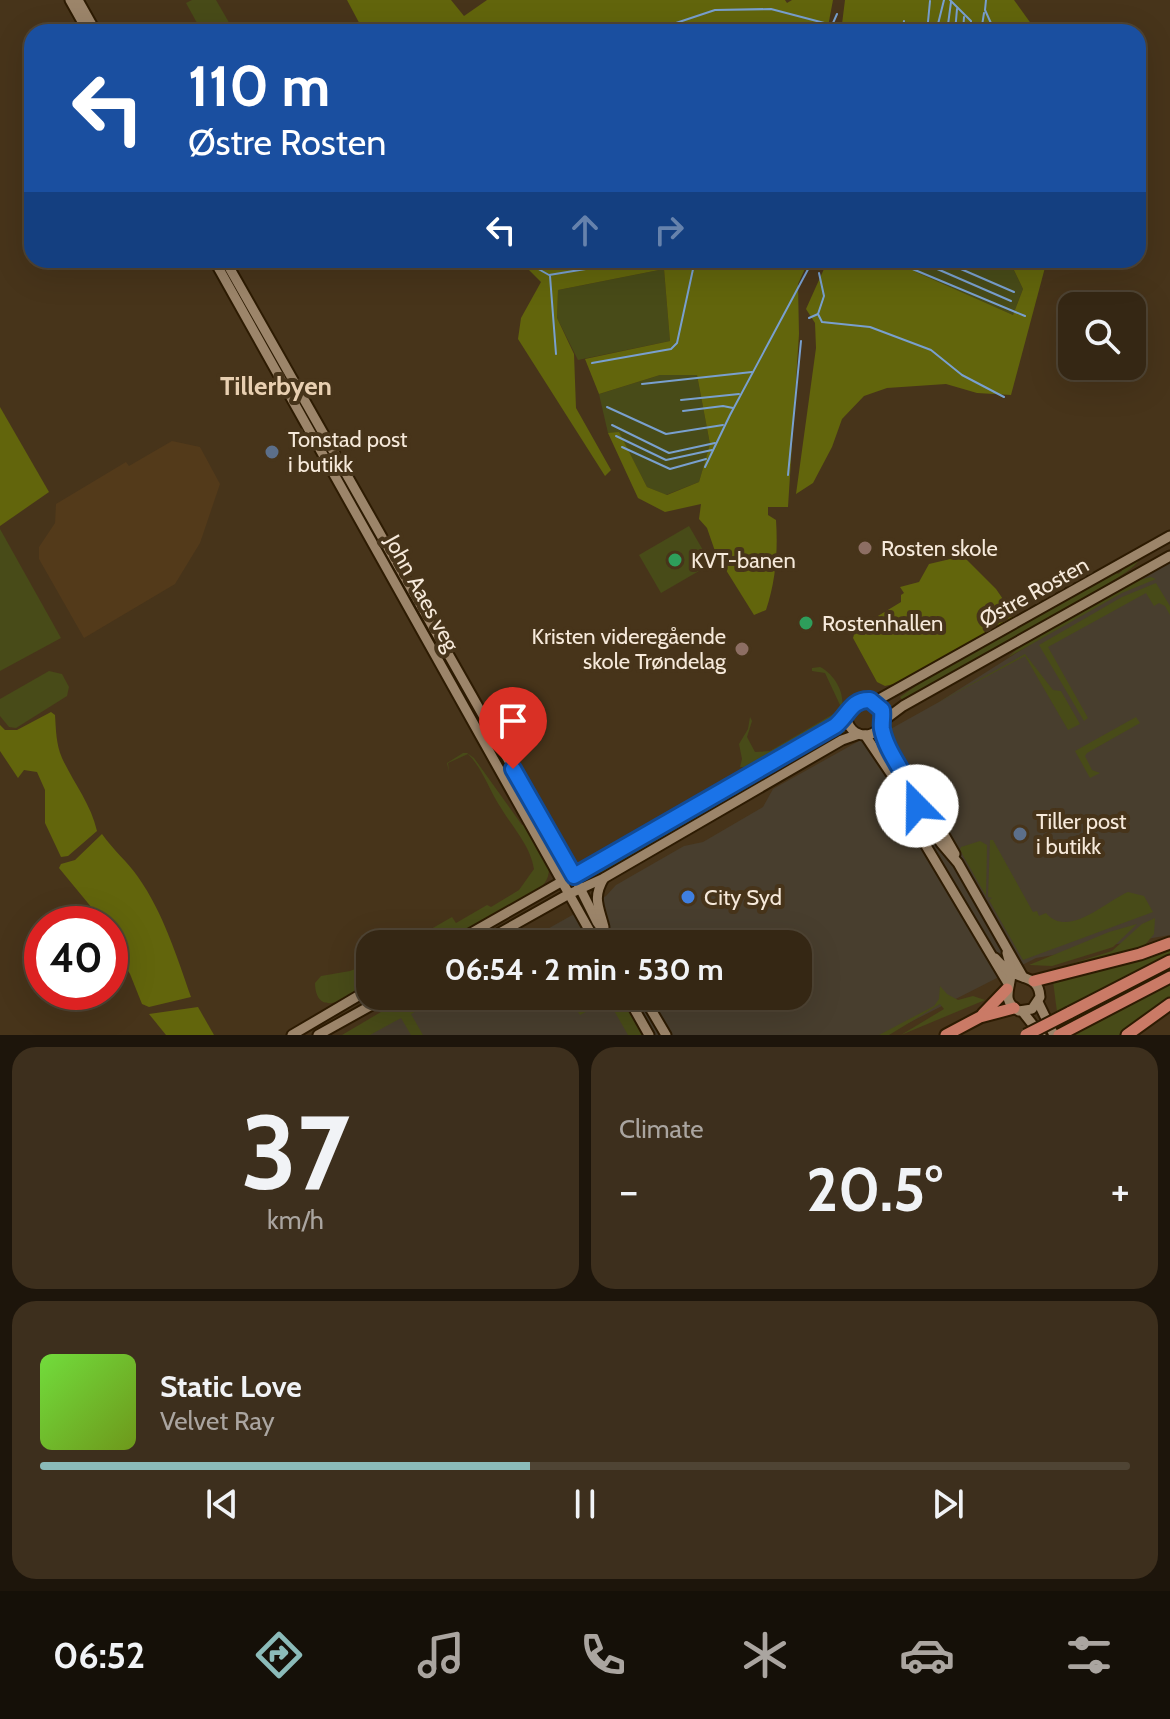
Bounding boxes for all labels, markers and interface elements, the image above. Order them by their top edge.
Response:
text: 110 m [188,52,330,120]
icon: left [56,56,160,160]
text: Østre Rosten [188,120,386,164]
icon: left [479,208,523,252]
icon: ahead [563,208,607,252]
icon: right [647,208,691,252]
map controls [1058,292,1146,380]
button: search [1058,292,1146,380]
district label: Tillerbyen [220,370,332,402]
place label: Tonstad post i butikk [288,426,408,478]
marker: Tonstad post i butikk [263,443,281,461]
street label: John Aaes veg [378,529,466,657]
place label: Rosten skole [881,535,998,562]
marker: Rosten skole [856,539,874,557]
place label: KVT-banen [691,547,796,574]
marker: KVT-banen [666,551,684,569]
street label: Østre Rosten [974,551,1094,633]
place label: Rostenhallen [822,610,943,637]
marker: Rostenhallen [797,614,815,632]
place label: Kristen videregående skole Trøndelag [532,623,727,675]
marker: Kristen videregående skole Trøndelag [733,640,751,658]
pin [479,687,547,769]
icon: arrive [491,699,535,743]
position arrow [875,764,959,848]
place label: Tiller post i butikk [1036,808,1127,860]
marker: Tiller post i butikk [1011,825,1029,843]
place label: City Syd [704,884,782,911]
marker: City Syd [679,888,697,906]
speed limit sign: 40 [24,906,128,1010]
text: 06:54 · 2 min · 530 m [444,951,724,988]
text: 37 [241,1089,350,1215]
text: Climate [619,1113,704,1145]
text: 20.5° [806,1153,943,1226]
text: − [619,1164,638,1217]
text: + [1111,1164,1130,1217]
text: km/h [267,1204,324,1236]
text: Static Love [160,1368,302,1405]
text: Velvet Ray [160,1405,275,1437]
icon: previous [200,1482,244,1526]
icon: pause [563,1482,607,1526]
icon: next [926,1482,970,1526]
icon: directions [251,1627,307,1683]
icon: music [413,1627,469,1683]
icon: phone [575,1627,631,1683]
icon: climate [737,1627,793,1683]
icon: car [899,1627,955,1683]
icon: filters [1061,1627,1117,1683]
text: 06:52 [53,1633,145,1677]

